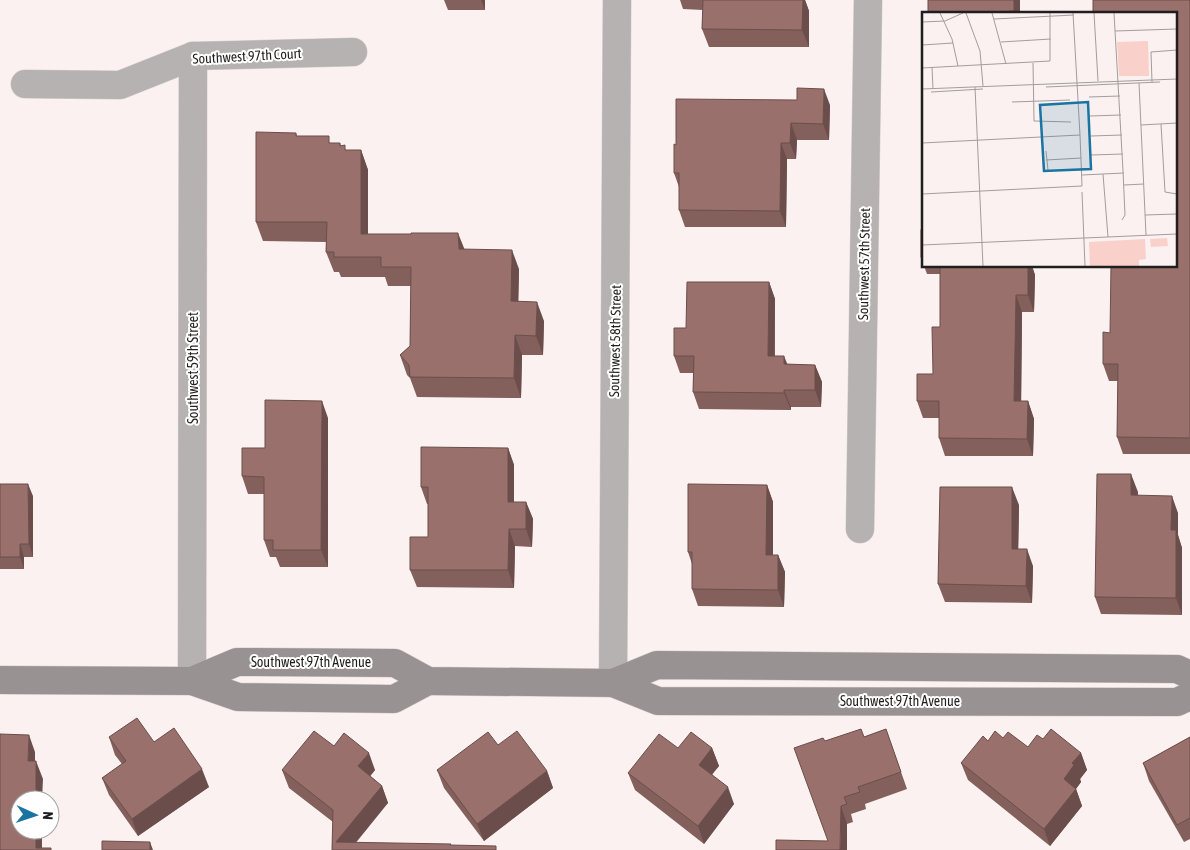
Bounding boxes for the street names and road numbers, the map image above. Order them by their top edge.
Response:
street label: Southwest 97th Court [192,45,302,67]
street label: Southwest 57th Street [855,208,873,320]
street label: Southwest 58th Street [606,285,624,397]
street label: Southwest 59th Street [185,312,201,424]
street label: Southwest 97th Avenue [251,654,371,670]
street label: Southwest 97th Avenue [840,693,960,709]

